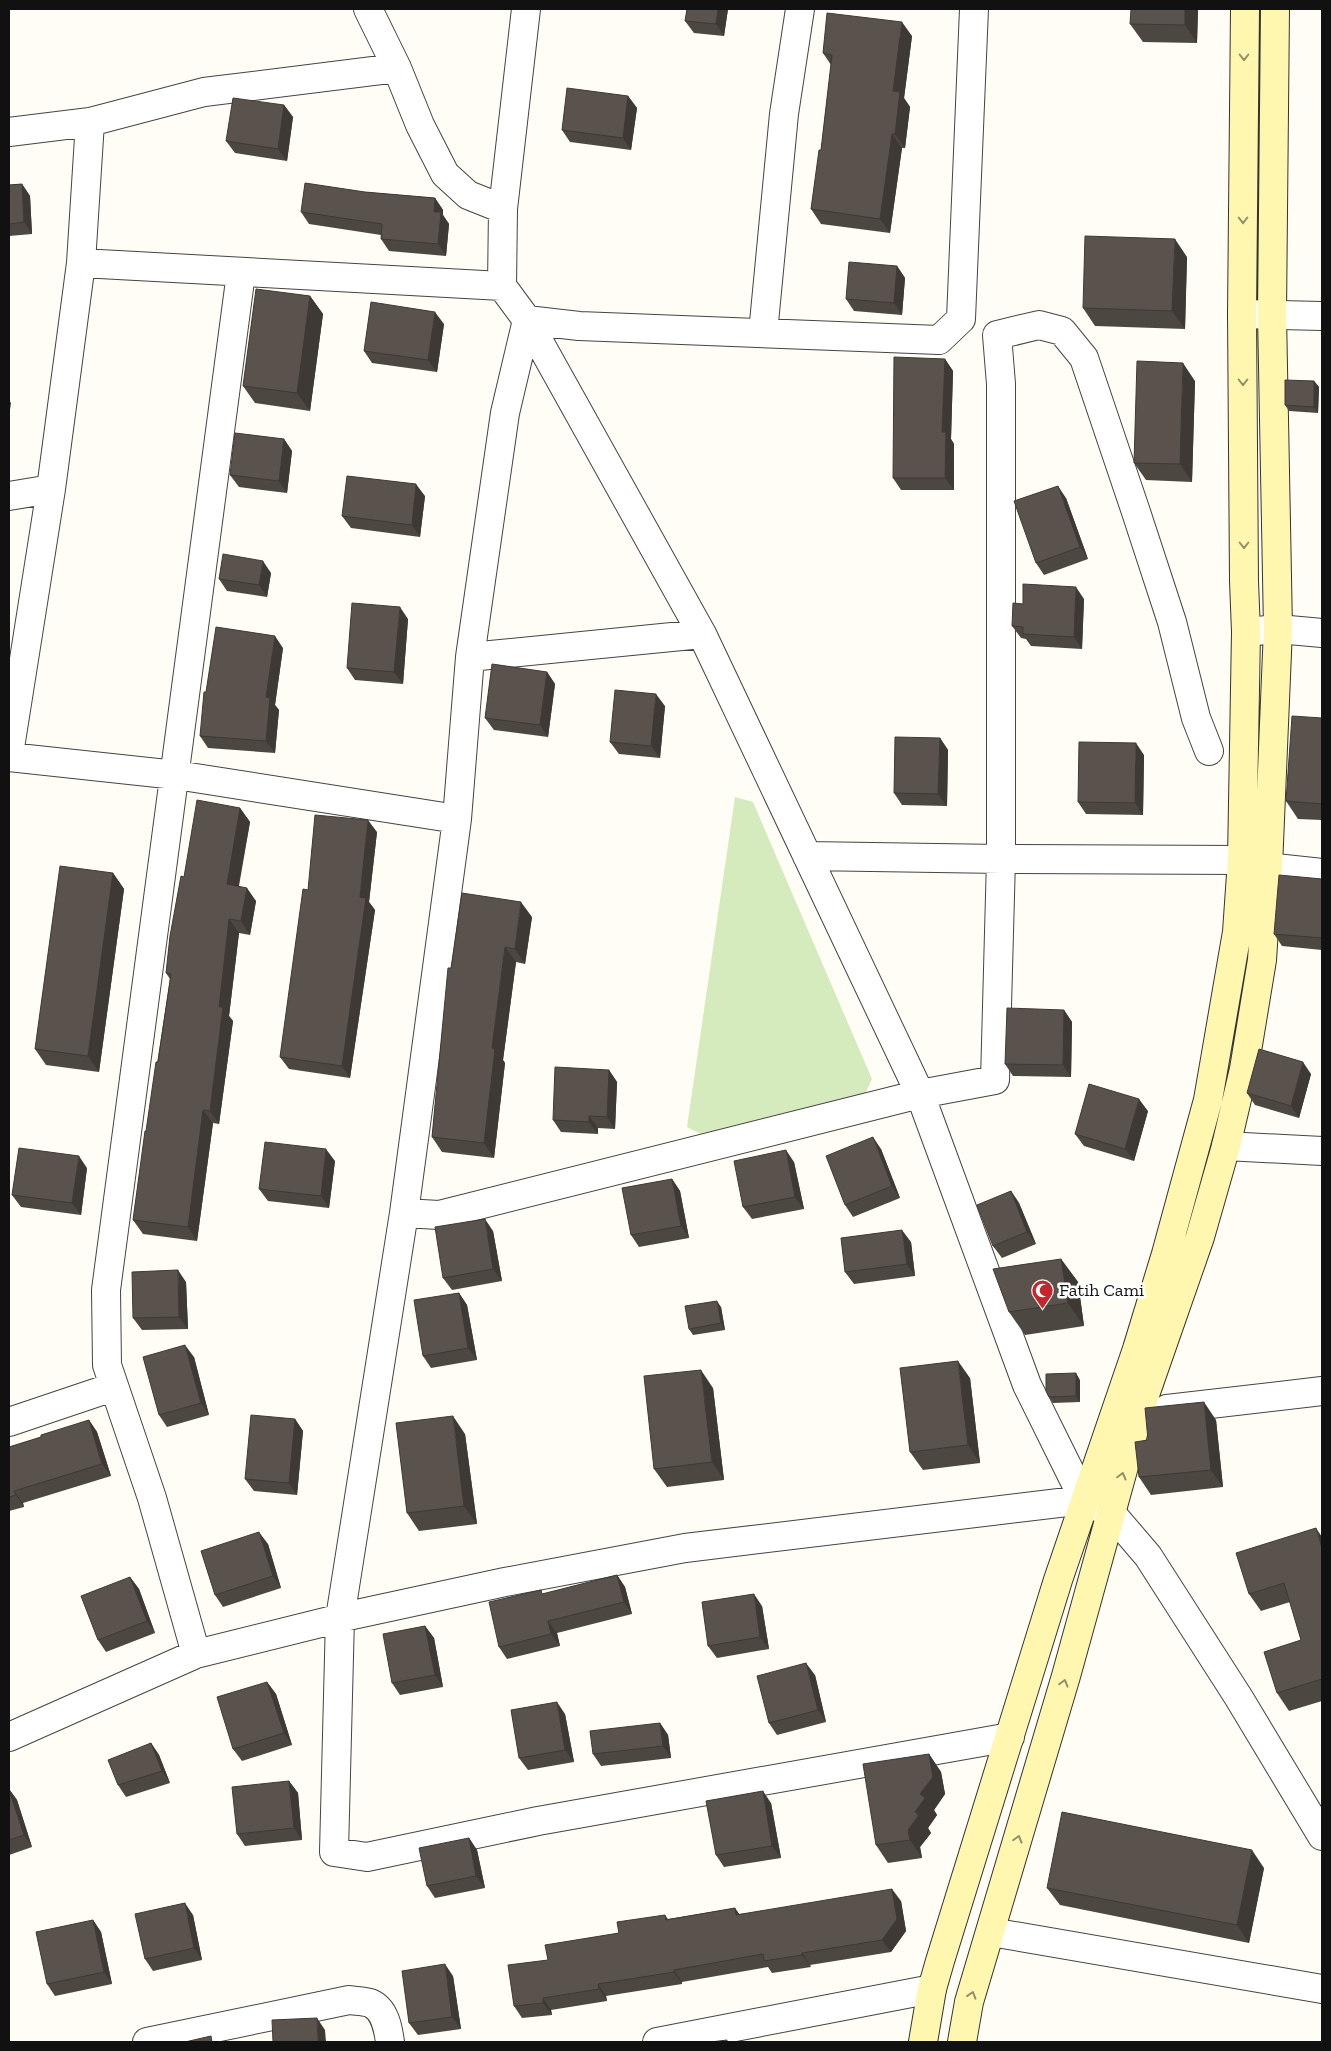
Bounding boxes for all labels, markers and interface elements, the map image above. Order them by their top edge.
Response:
one-way arrow [1239,54,1249,62]
one-way arrow [1238,216,1248,224]
one-way arrow [1238,379,1248,387]
one-way arrow [1239,542,1249,549]
mosque icon: Fatih Cami [1031,1278,1055,1309]
place label: Fatih Cami [1059,1279,1144,1301]
one-way arrow [1116,1471,1127,1480]
one-way arrow [1058,1679,1068,1687]
one-way arrow [1013,1835,1023,1843]
one-way arrow [966,1991,976,1999]

